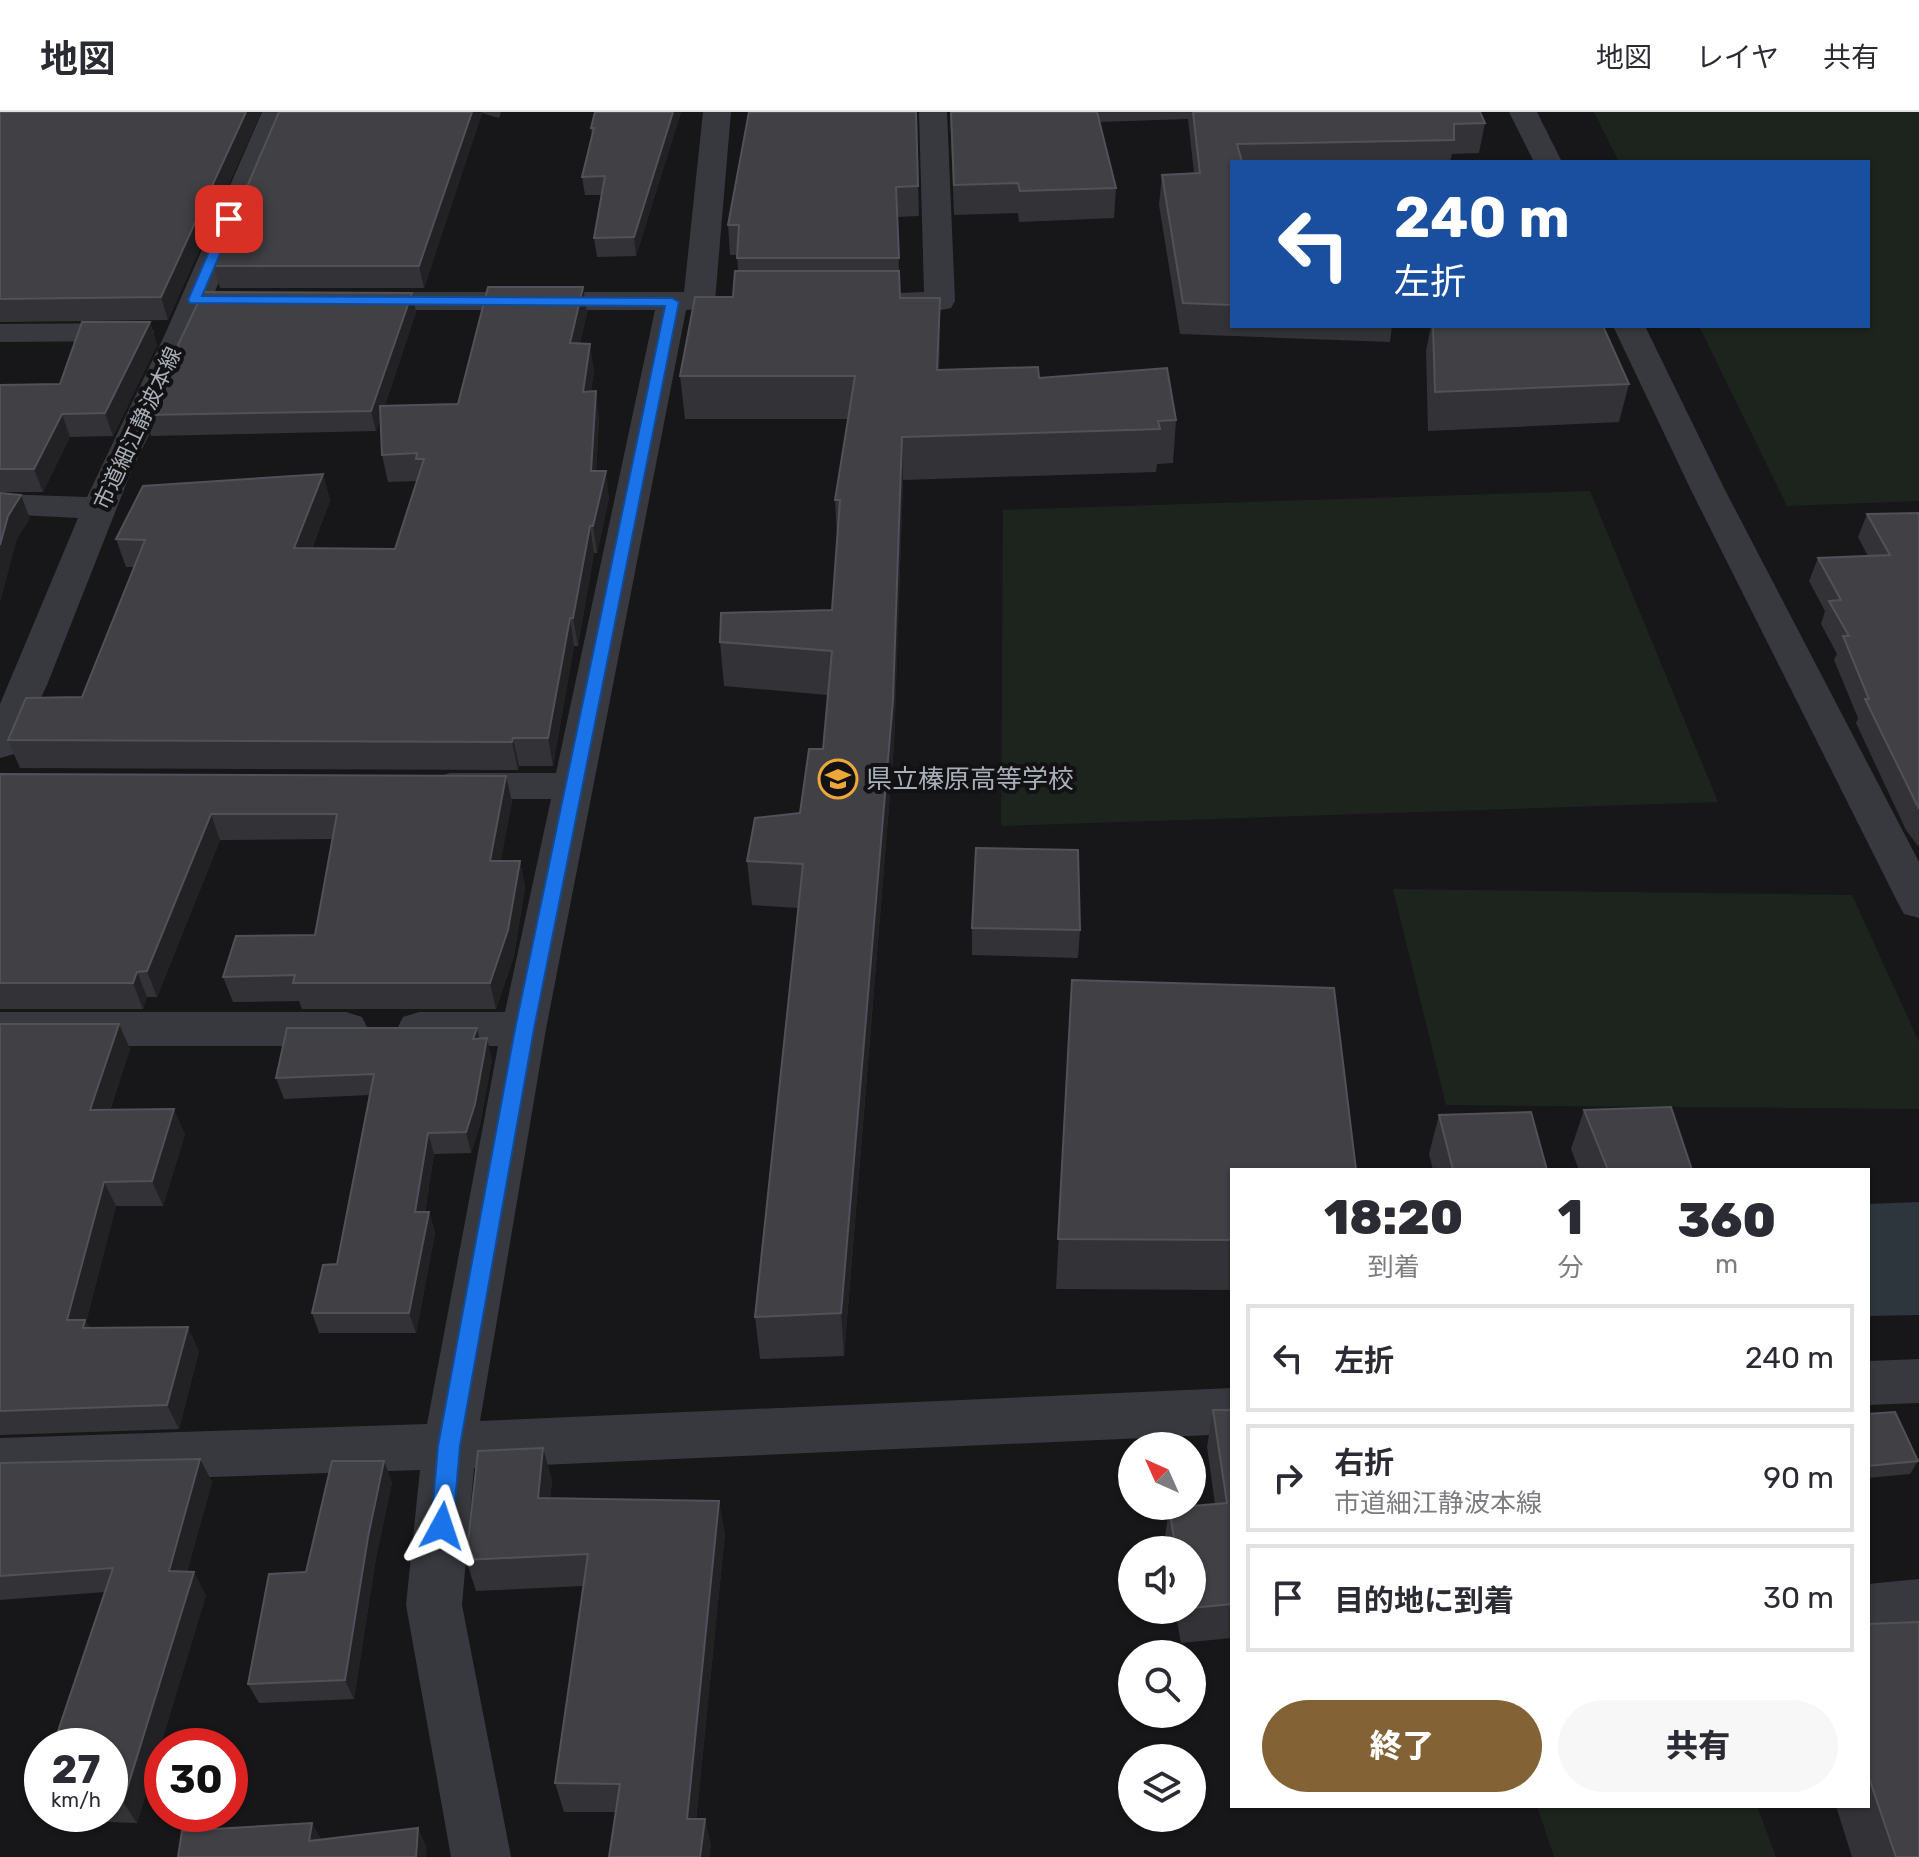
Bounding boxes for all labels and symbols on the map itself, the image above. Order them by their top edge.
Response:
pin [195,185,263,253]
street label: 市道細江静波本線 [88,343,187,514]
school or university icon: 県立榛原高等学校 [817,758,859,800]
place label: 県立榛原高等学校 [866,764,1074,795]
north arrow [1118,1432,1206,1520]
position arrow [400,1484,484,1568]
speed limit sign: 30 [144,1728,248,1832]

